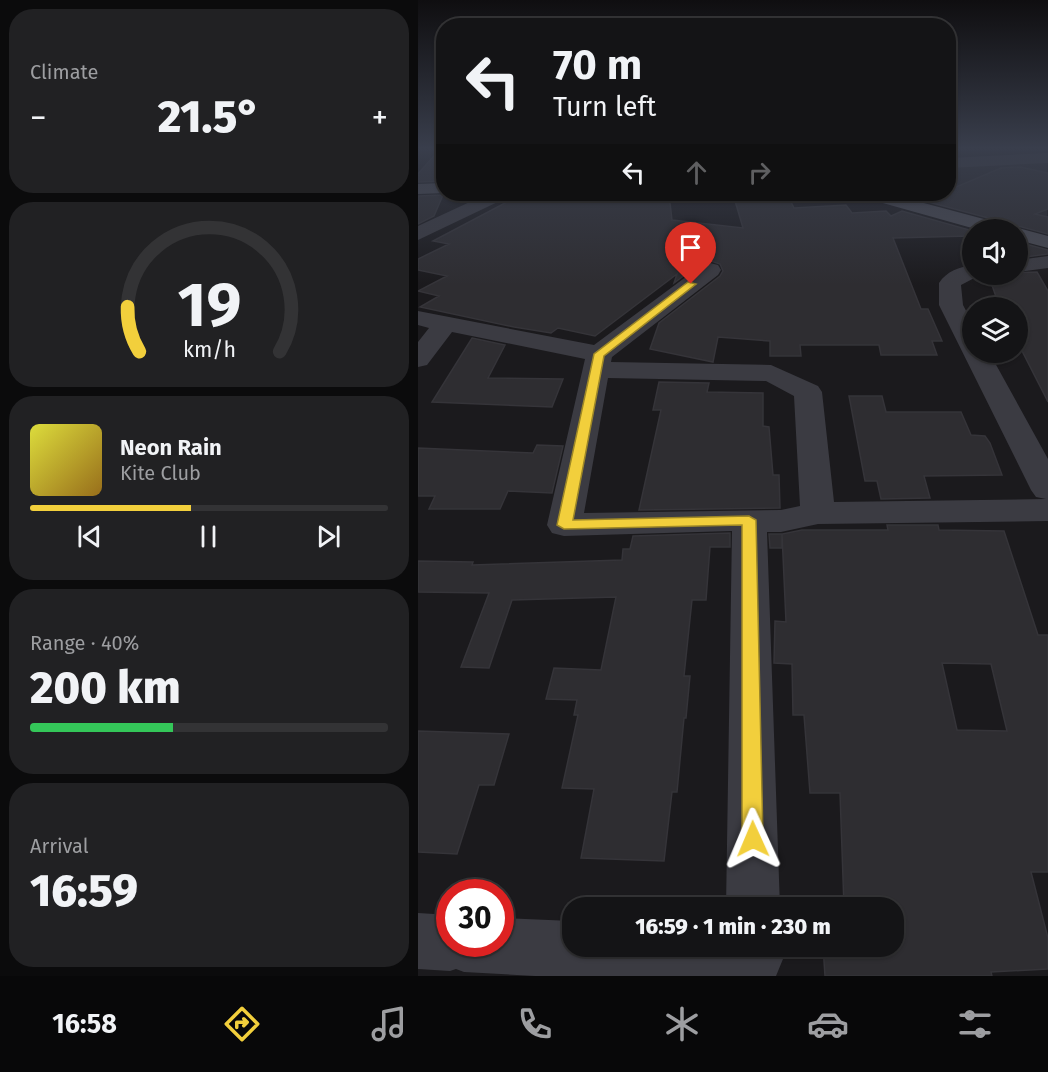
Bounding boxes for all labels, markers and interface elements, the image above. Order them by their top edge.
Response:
text: 70 m [553,40,642,90]
icon: left [454,42,532,120]
text: Climate [30,60,98,84]
text: 21.5° [158,90,260,144]
text: Turn left [553,91,656,123]
text: − [30,98,47,138]
text: + [372,98,388,138]
icon: left [617,156,650,189]
icon: ahead [680,156,713,189]
icon: right [743,156,776,189]
map controls [962,219,1028,363]
button: sound [962,219,1028,285]
pin [665,222,716,284]
icon: arrive [674,231,707,264]
text: 19 [177,268,241,343]
button: layers [962,297,1028,363]
text: km/h [182,337,236,363]
text: Neon Rain [120,434,222,461]
text: Kite Club [120,461,201,485]
icon: previous [73,520,106,553]
icon: pause [192,520,225,553]
icon: next [312,520,345,553]
text: Range · 40% [30,631,139,655]
text: 200 km [30,661,180,715]
position arrow [721,807,785,871]
text: Arrival [30,834,89,858]
text: 16:59 [30,864,138,918]
speed limit sign: 30 [436,879,514,957]
text: 16:59 · 1 min · 230 m [635,913,831,940]
icon: directions [221,1003,263,1045]
icon: music [368,1003,410,1045]
icon: phone [514,1003,556,1045]
icon: climate [661,1003,703,1045]
icon: car [807,1003,849,1045]
icon: filters [954,1003,996,1045]
text: 16:58 [52,1008,117,1040]

